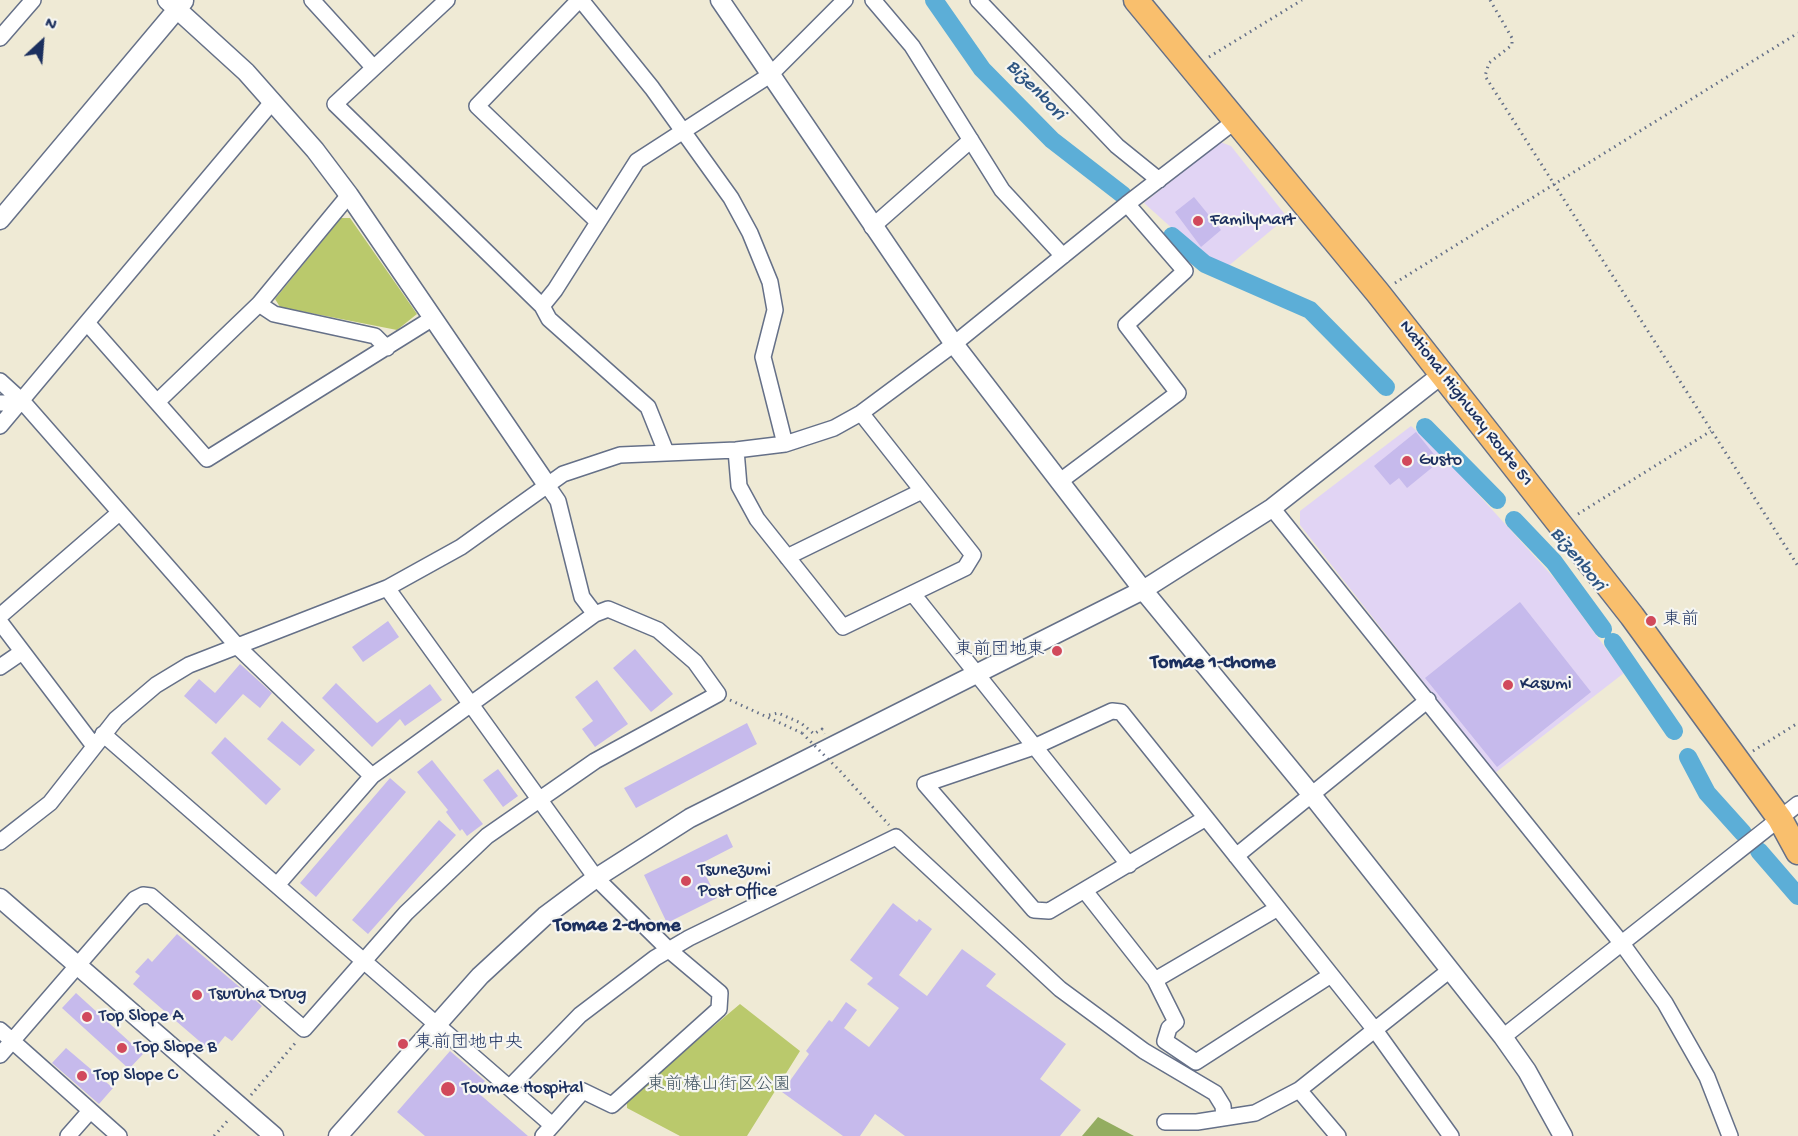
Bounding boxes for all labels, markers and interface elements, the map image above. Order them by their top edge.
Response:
north arrow [12,12,72,72]
text: N [41,15,59,36]
water label: Bizenbori [1000,55,1070,127]
place label: FamilyMart [1210,210,1295,232]
marker: FamilyMart [1191,214,1205,228]
street label: National Highway Route 51 [1393,317,1537,491]
place label: Gusto [1419,450,1462,472]
marker: Gusto [1400,454,1414,468]
water label: Bizenbori [1544,523,1610,597]
place label: 東前 [1663,610,1699,632]
marker: 東前 [1644,614,1658,628]
place label: 東前団地東 [955,640,1045,662]
marker: 東前団地東 [1050,644,1064,658]
district label: Tomae 1-chome [1150,652,1276,676]
place label: Kasumi [1520,674,1572,696]
marker: Kasumi [1501,678,1515,692]
place label: Tsunezumi Post Office [698,860,777,902]
marker: Tsunezumi Post Office [679,874,693,888]
district label: Tomae 2-chome [554,915,680,939]
place label: Tsuruha Drug [209,984,307,1006]
marker: Tsuruha Drug [190,988,204,1002]
place label: Top Slope A [99,1006,183,1028]
marker: Top Slope A [80,1010,94,1024]
place label: 東前団地中央 [415,1033,523,1055]
place label: Top Slope B [134,1037,217,1059]
marker: 東前団地中央 [396,1037,410,1051]
marker: Top Slope B [115,1041,129,1055]
place label: Top Slope C [94,1065,177,1087]
marker: Top Slope C [75,1069,89,1083]
park label: 東前椿山街区公園 [647,1075,791,1097]
place label: Toumae Hospital [462,1078,583,1100]
marker: Toumae Hospital [439,1080,457,1098]

